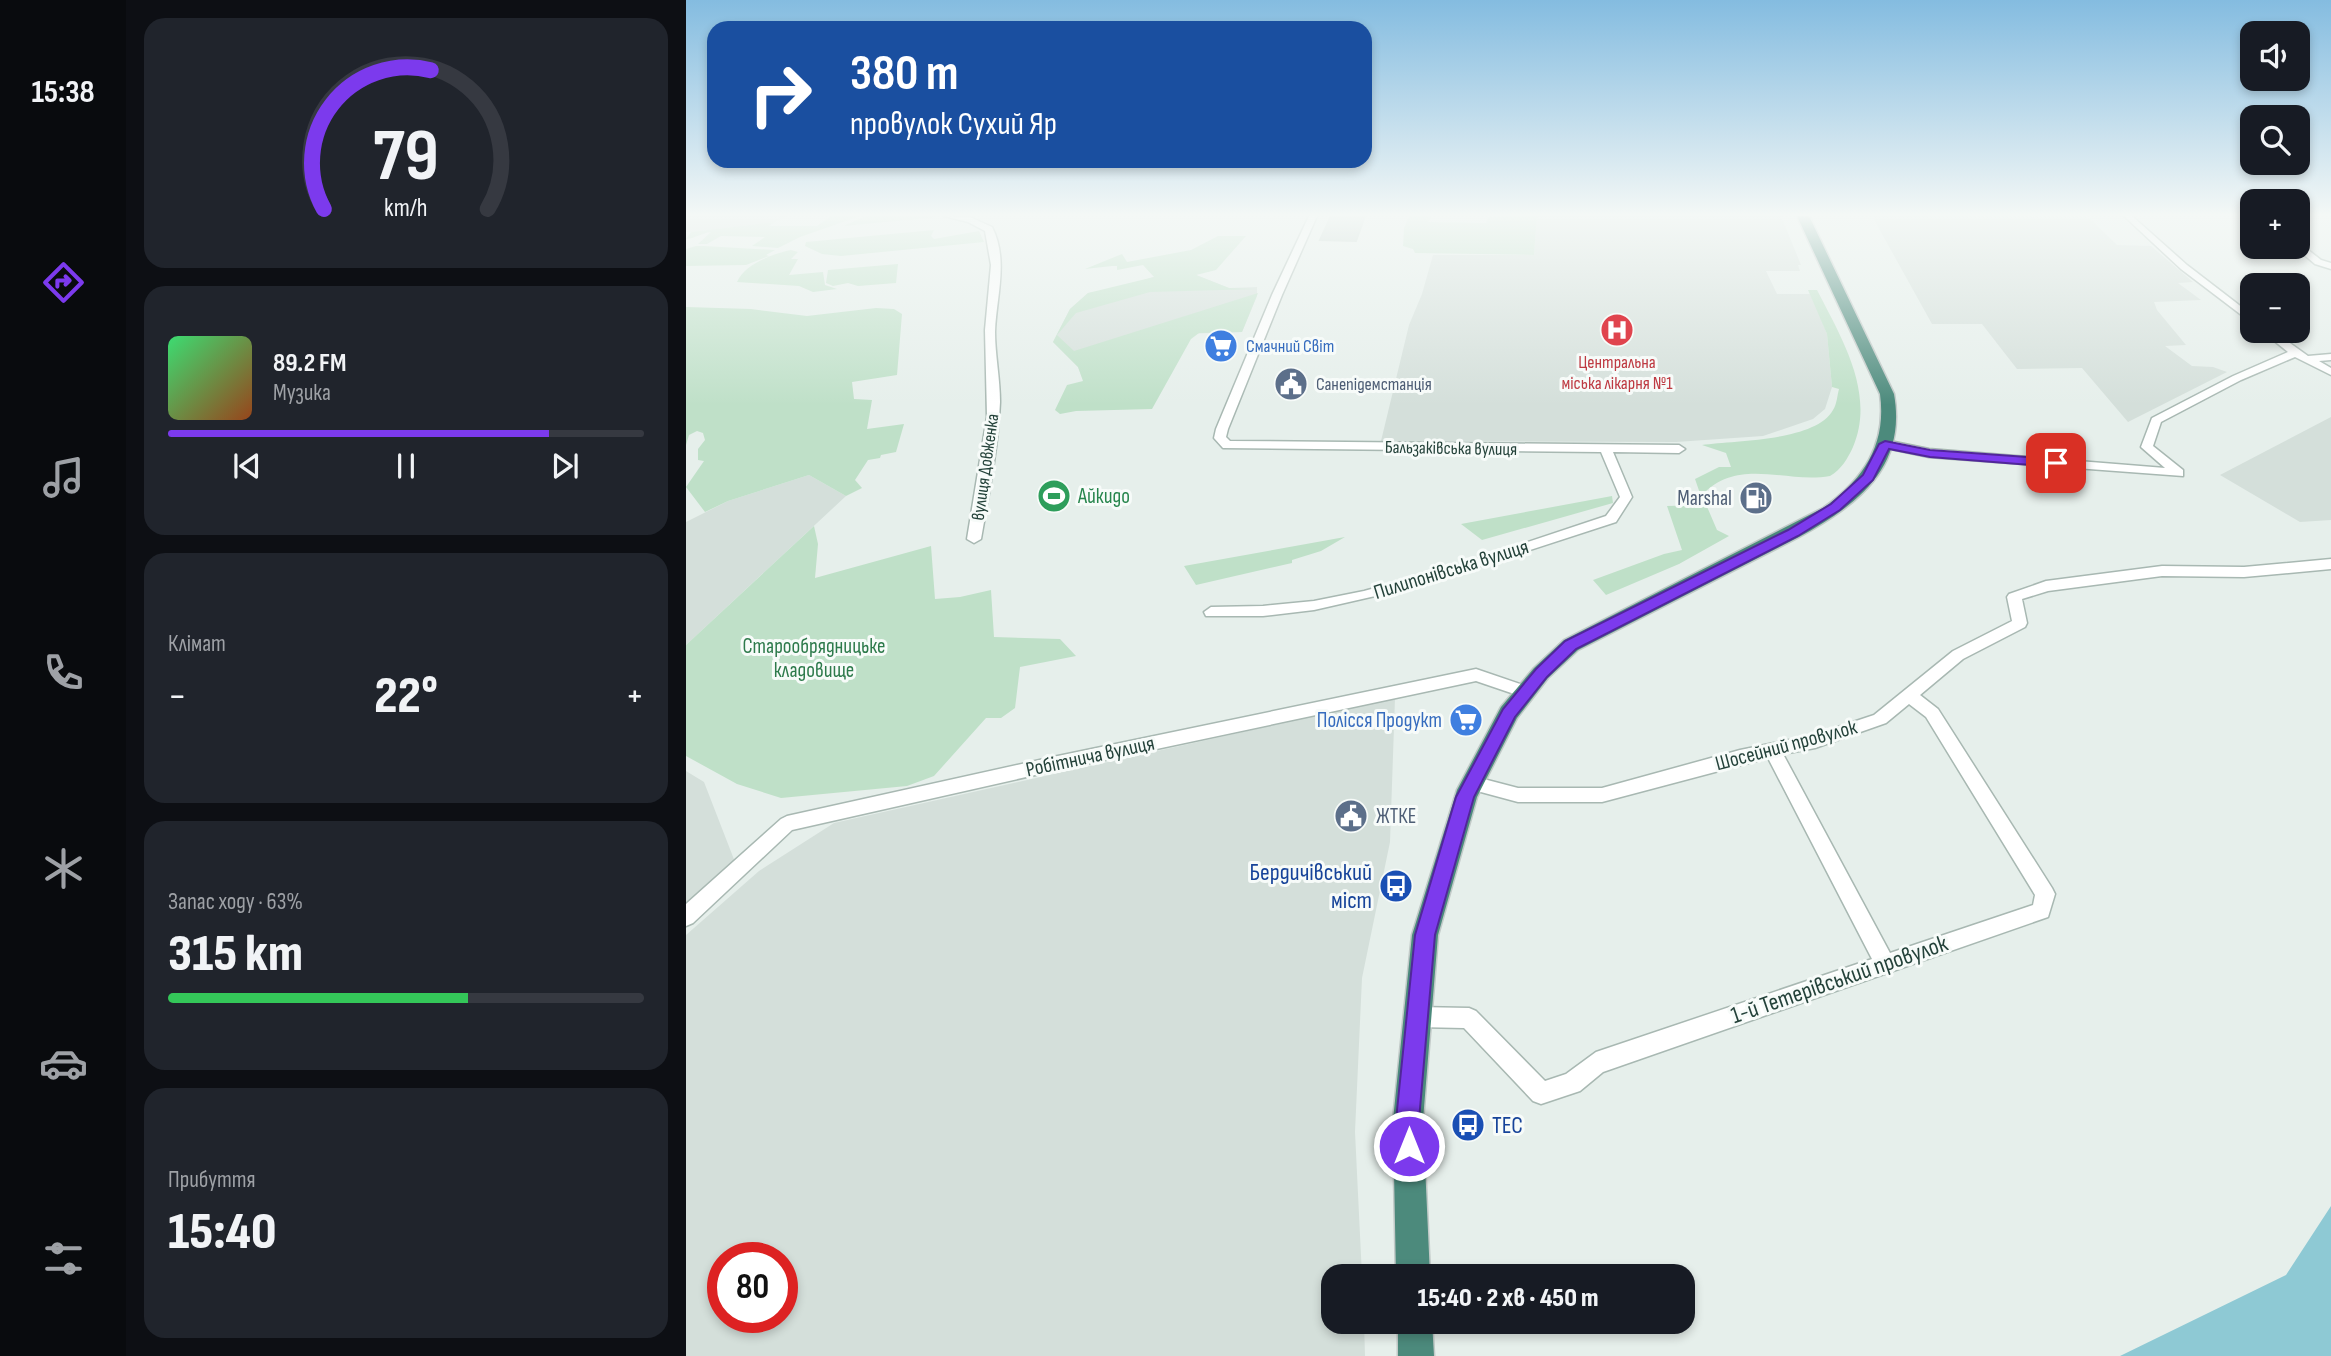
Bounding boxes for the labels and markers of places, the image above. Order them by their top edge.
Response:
hospital icon: Центральна міська лікарня №1 [1598,311,1636,349]
supermarket icon: Смачний Світ [1202,327,1240,365]
place label: Смачний Світ [1246,336,1334,357]
place label: Центральна міська лікарня №1 [1561,352,1673,394]
public building icon: Санепідемстанція [1272,365,1310,403]
place label: Санепідемстанція [1316,374,1432,395]
pin [2026,433,2086,493]
sports icon: Айкидо [1035,477,1073,515]
fuel station icon: Marshal [1737,479,1775,517]
place label: Айкидо [1077,484,1130,509]
place label: Marshal [1677,486,1732,511]
supermarket icon: Полісся Продукт [1447,701,1485,739]
place label: Полісся Продукт [1317,708,1442,733]
public building icon: ЖТКЕ [1332,797,1370,835]
place label: ЖТКЕ [1376,804,1416,829]
place label: Бердичівський міст [1250,858,1372,915]
bus stop icon: Бердичівський міст [1377,867,1415,905]
bus stop icon: ТЕС [1449,1106,1487,1144]
place label: ТЕС [1492,1111,1523,1140]

